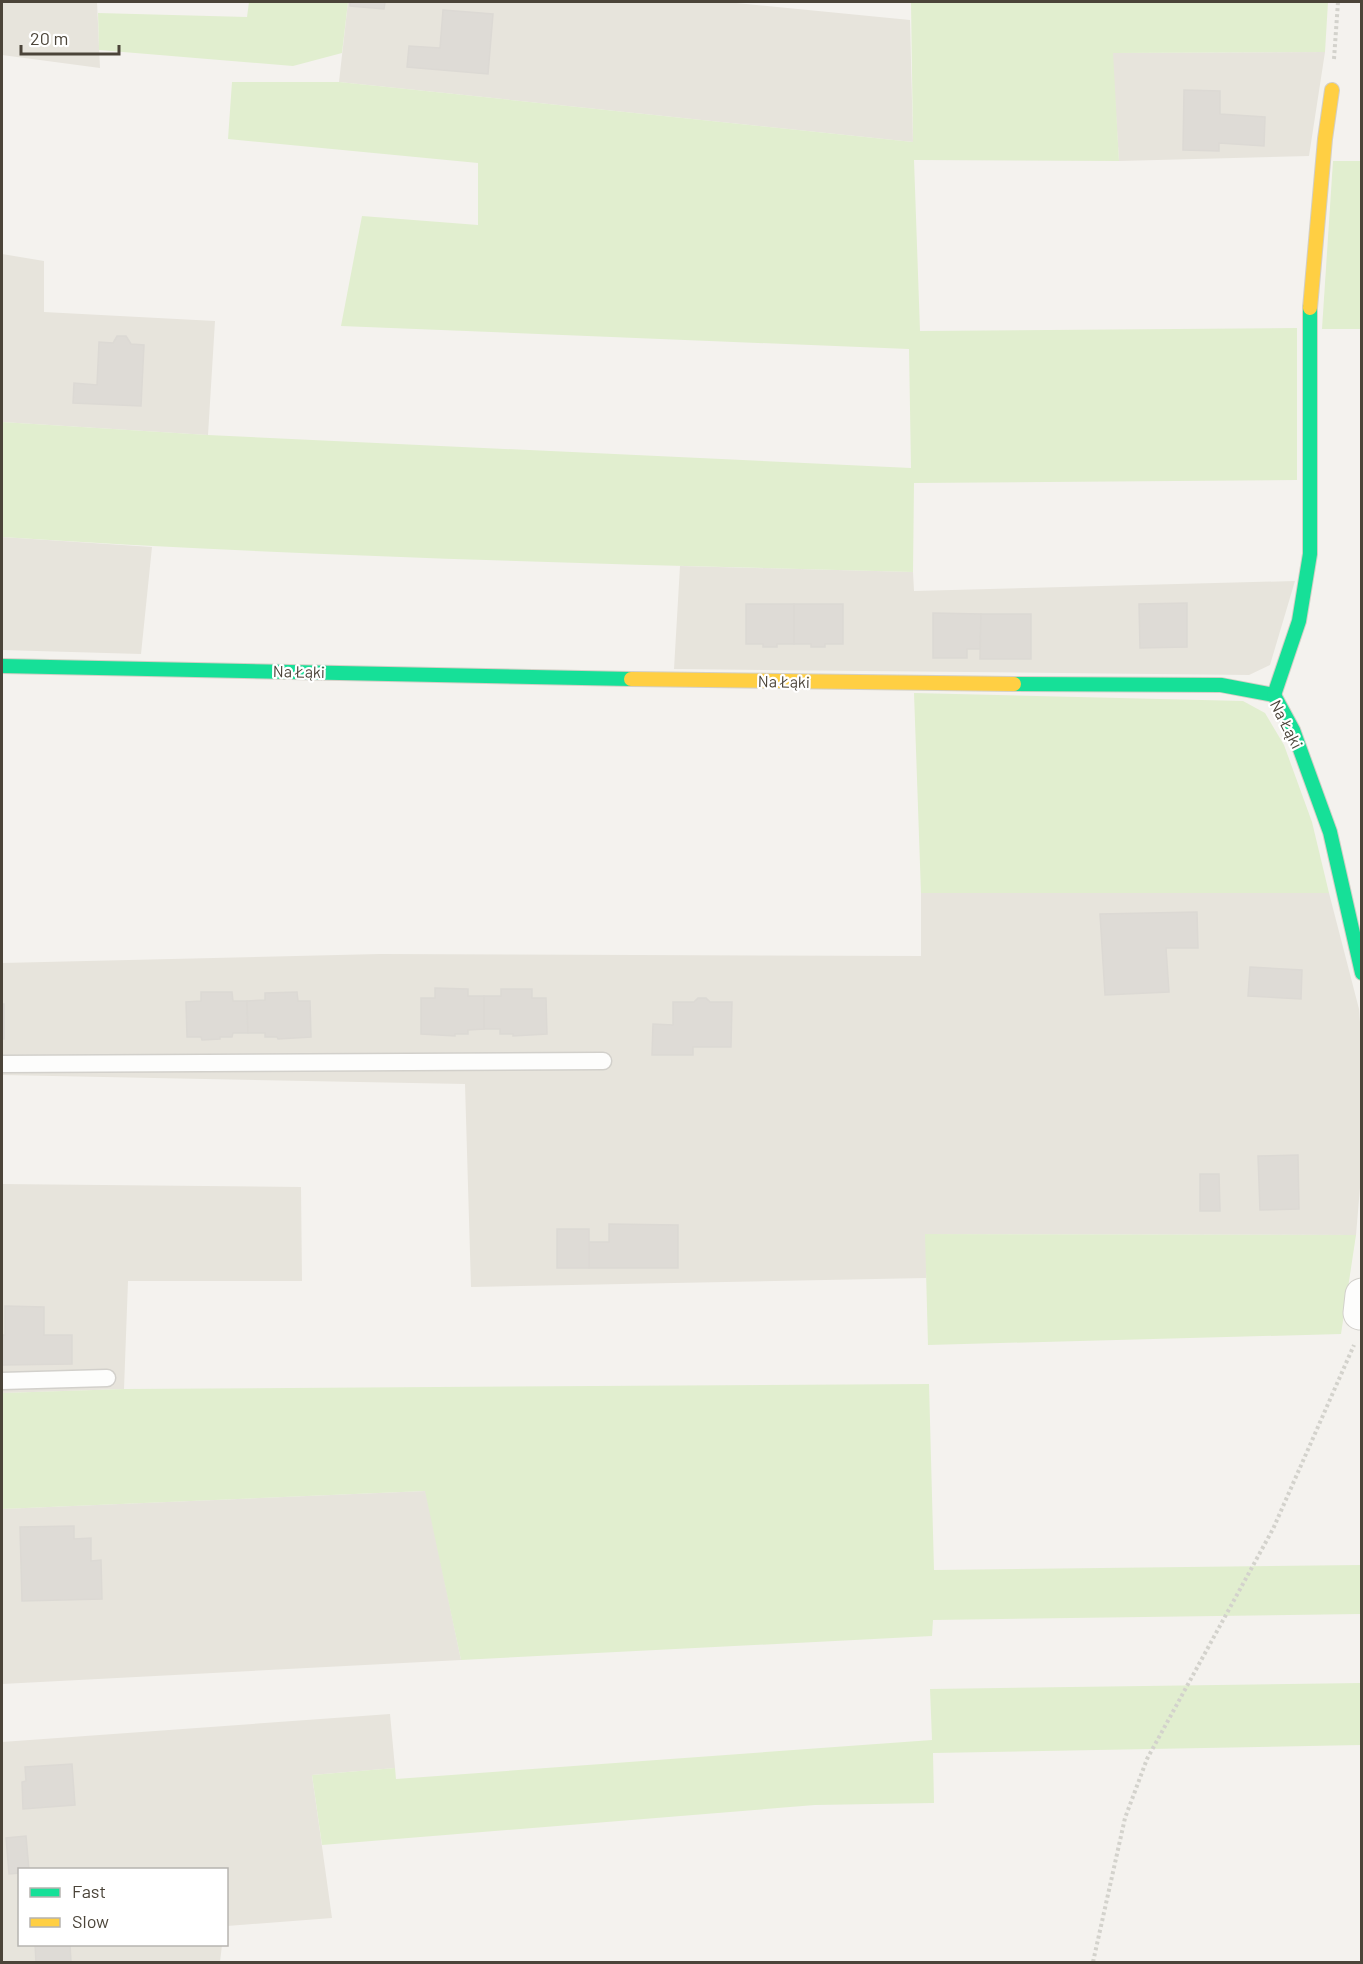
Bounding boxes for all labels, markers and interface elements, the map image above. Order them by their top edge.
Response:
scale bar [21,18,118,56]
text: 20 m [30,27,68,49]
street label: Na Łąki [273,661,325,681]
street label: Na Łąki [758,671,810,691]
street label: Na Łąki [1267,697,1307,751]
legend [18,1868,228,1946]
text: Fast [72,1880,106,1902]
text: Slow [72,1910,109,1932]

